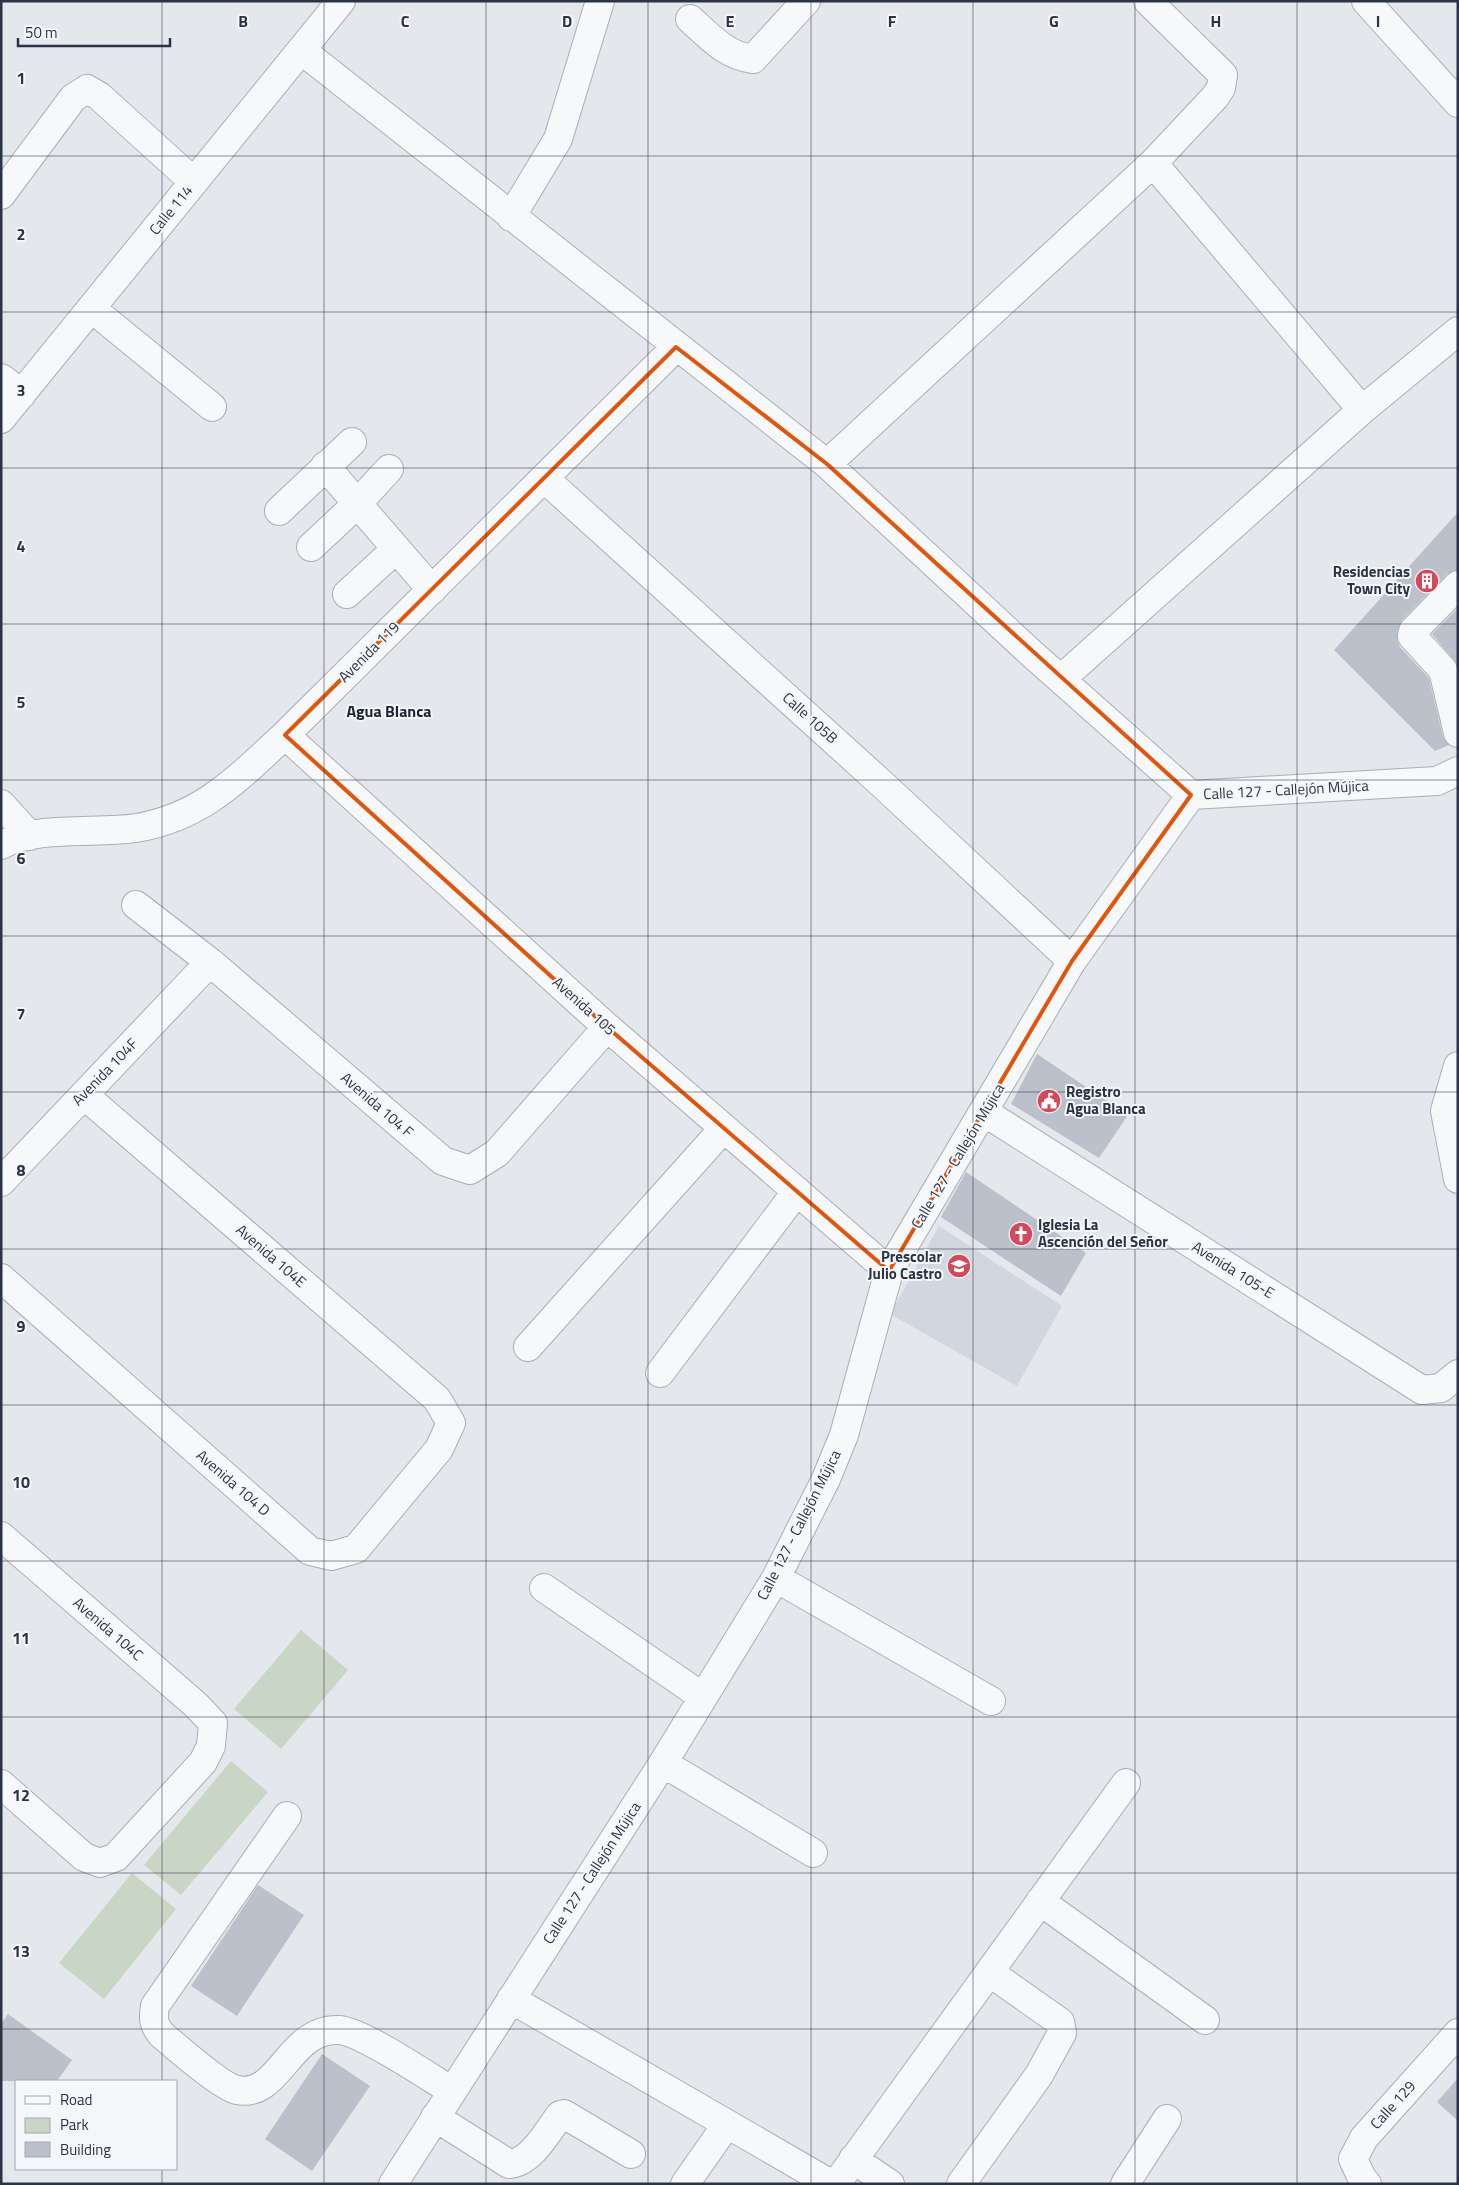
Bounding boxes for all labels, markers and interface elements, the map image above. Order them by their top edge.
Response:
text: B [238,9,248,33]
text: C [401,9,410,33]
text: D [562,9,572,33]
text: E [726,9,735,33]
text: F [888,9,897,33]
text: G [1049,9,1059,33]
text: H [1211,9,1221,33]
text: I [1376,9,1380,33]
scale bar [18,15,170,47]
text: 50 m [25,21,58,44]
text: 1 [17,66,25,90]
street label: Calle 114 [143,180,198,240]
text: 2 [17,222,25,246]
text: 3 [17,378,25,402]
text: 4 [17,534,26,558]
place label: Residencias Town City [1333,560,1410,600]
building icon: Residencias Town City [1414,568,1440,594]
street label: Avenida 119 [333,616,405,688]
street label: Calle 105B [777,686,843,749]
text: 5 [17,690,26,714]
district label: Agua Blanca [347,699,432,723]
street label: Calle 127 - Callejón Mújica [1203,774,1370,805]
text: 6 [17,846,26,870]
street label: Avenida 105 [547,971,621,1040]
text: 7 [17,1002,25,1026]
street label: Avenida 104F [66,1032,143,1111]
street label: Avenida 104 F [336,1066,419,1143]
street label: Calle 127 - Callejón Mújica [905,1078,1010,1233]
place label: Registro Agua Blanca [1066,1080,1146,1120]
public building icon: Registro Agua Blanca [1036,1088,1062,1114]
text: 8 [17,1158,26,1182]
place label: Iglesia La Ascención del Señor [1038,1213,1168,1253]
street label: Avenida 104E [231,1218,312,1293]
church icon: Iglesia La Ascención del Señor [1008,1221,1034,1247]
street label: Avenida 105-E [1188,1235,1279,1304]
place label: Prescolar Julio Castro [868,1245,942,1285]
school or university icon: Prescolar Julio Castro [946,1253,972,1279]
text: 9 [17,1314,26,1338]
street label: Avenida 104 D [191,1444,275,1521]
street label: Calle 127 - Callejón Mújica [751,1445,847,1604]
text: 10 [12,1470,30,1494]
street label: Avenida 104C [68,1591,149,1666]
text: 11 [12,1626,30,1650]
text: 12 [12,1783,30,1807]
street label: Calle 127 - Callejón Mújica [537,1797,647,1949]
text: 13 [12,1939,30,1963]
street label: Calle 129 [1364,2075,1421,2134]
legend [15,2080,178,2170]
text: Road [60,2088,92,2111]
text: Park [60,2113,89,2136]
text: Building [60,2138,111,2161]

